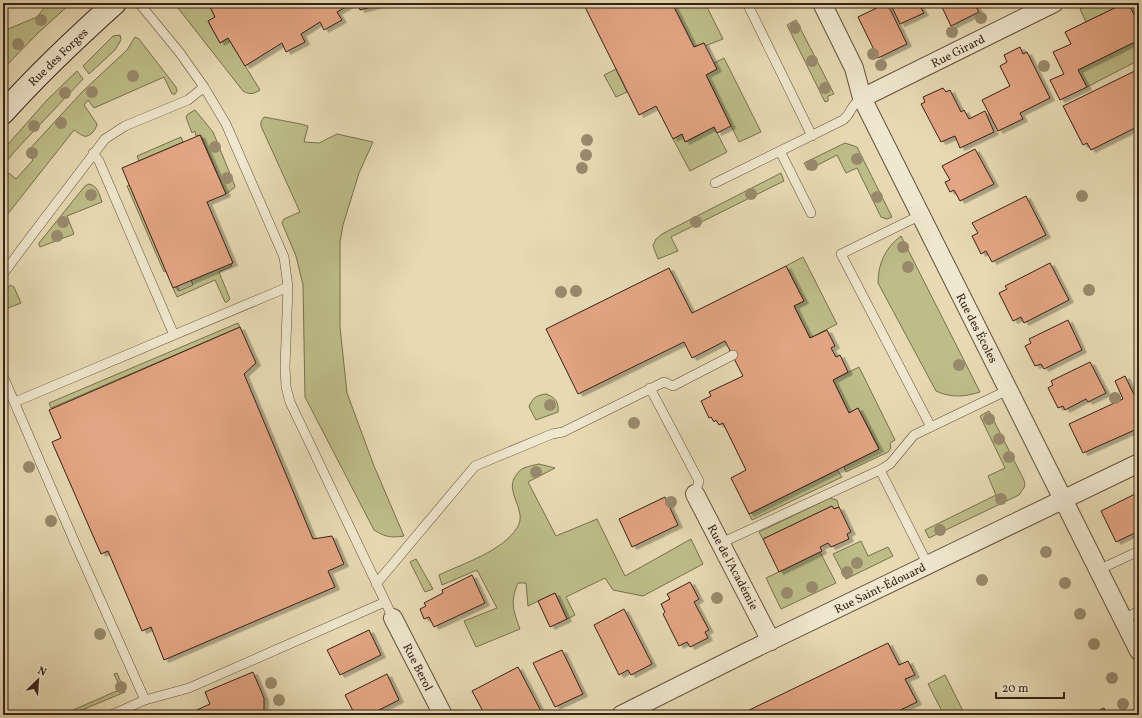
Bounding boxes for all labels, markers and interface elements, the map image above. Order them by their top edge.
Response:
street label: Rue des Forges [25,25,92,90]
street label: Rue Girard [929,31,988,72]
street label: Rue des Écoles [952,290,1001,366]
street label: Rue de l'Académie [703,522,762,613]
street label: Rue Saint-Édouard [832,559,929,618]
street label: Rue Berol [398,641,436,694]
north arrow [18,660,58,700]
text: N [35,664,48,681]
scale bar [996,674,1064,700]
text: 20 m [1002,681,1029,697]

